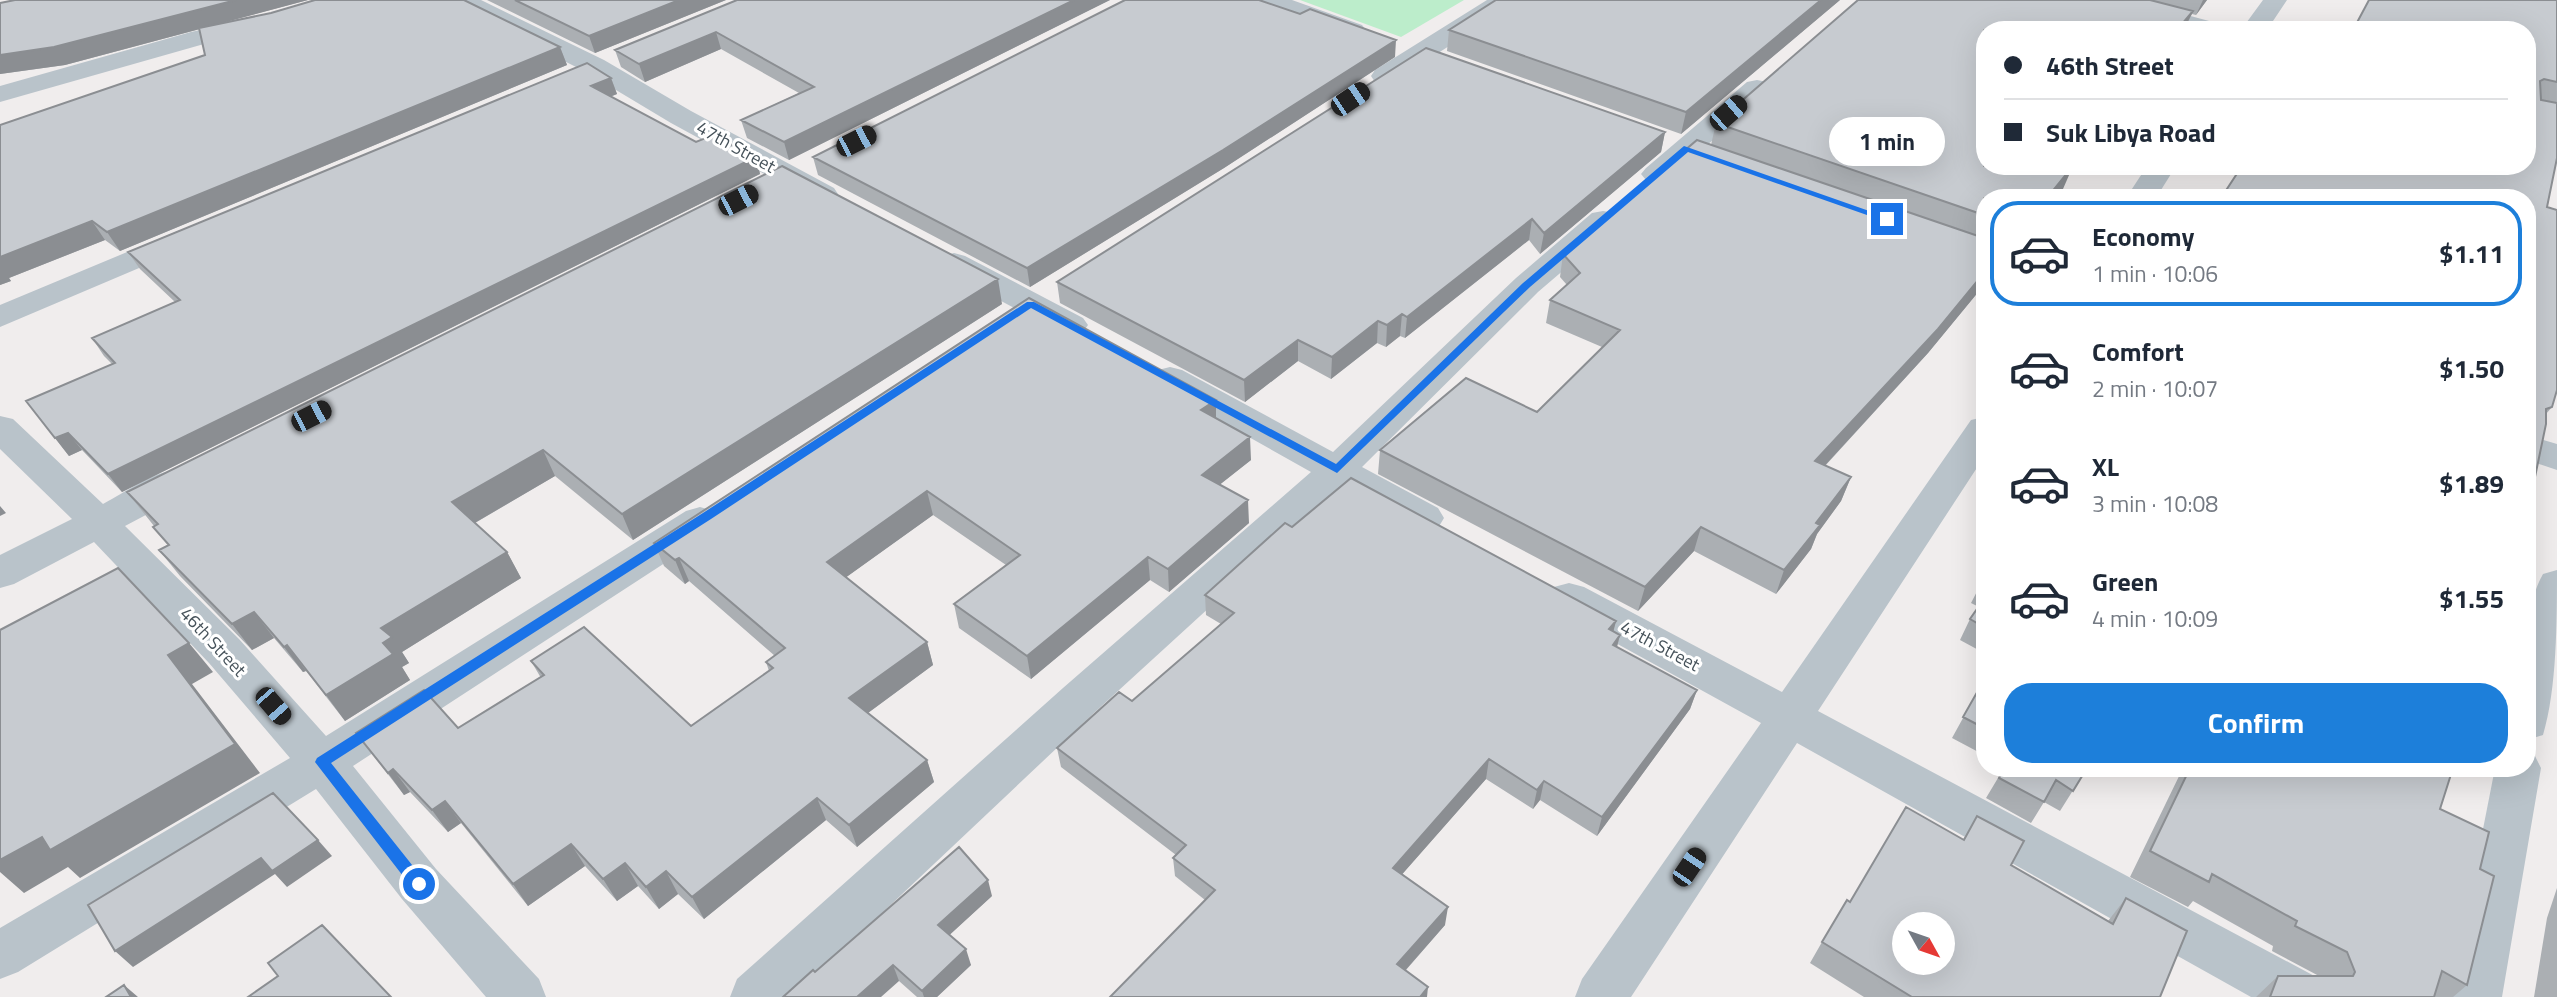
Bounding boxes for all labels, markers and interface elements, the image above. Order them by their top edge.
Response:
text: 46th Street [2046,46,2174,85]
car [1327,79,1374,119]
car [1706,91,1751,135]
text: Suk Libya Road [2046,113,2216,152]
street label: 47th Street [692,114,781,180]
callout: 1 min [1829,118,1945,166]
car [833,122,880,160]
text: 1 min [1859,124,1915,159]
car [715,181,762,219]
route end [1871,203,1903,235]
text: Economy [2092,217,2194,256]
icon: car [2008,222,2071,285]
text: $1.11 [2439,234,2504,273]
text: 1 min · 10:06 [2092,256,2218,291]
text: Comfort [2092,332,2184,371]
icon: car [2008,337,2071,400]
text: $1.50 [2439,349,2504,388]
text: 2 min · 10:07 [2092,371,2218,406]
car [288,397,335,435]
text: XL [2092,447,2119,486]
icon: car [2008,452,2071,515]
text: $1.89 [2439,464,2504,503]
text: 3 min · 10:08 [2092,486,2218,521]
text: Green [2092,562,2158,601]
icon: car [2008,567,2071,630]
text: $1.55 [2439,579,2504,618]
street label: 46th Street [174,601,253,683]
text: 4 min · 10:09 [2092,601,2218,636]
street label: 47th Street [1616,613,1705,678]
car [252,683,295,729]
button: Confirm [2004,683,2508,763]
car [1669,844,1710,890]
route start [403,868,435,900]
north arrow [1892,912,1955,975]
map controls [1892,912,1955,975]

